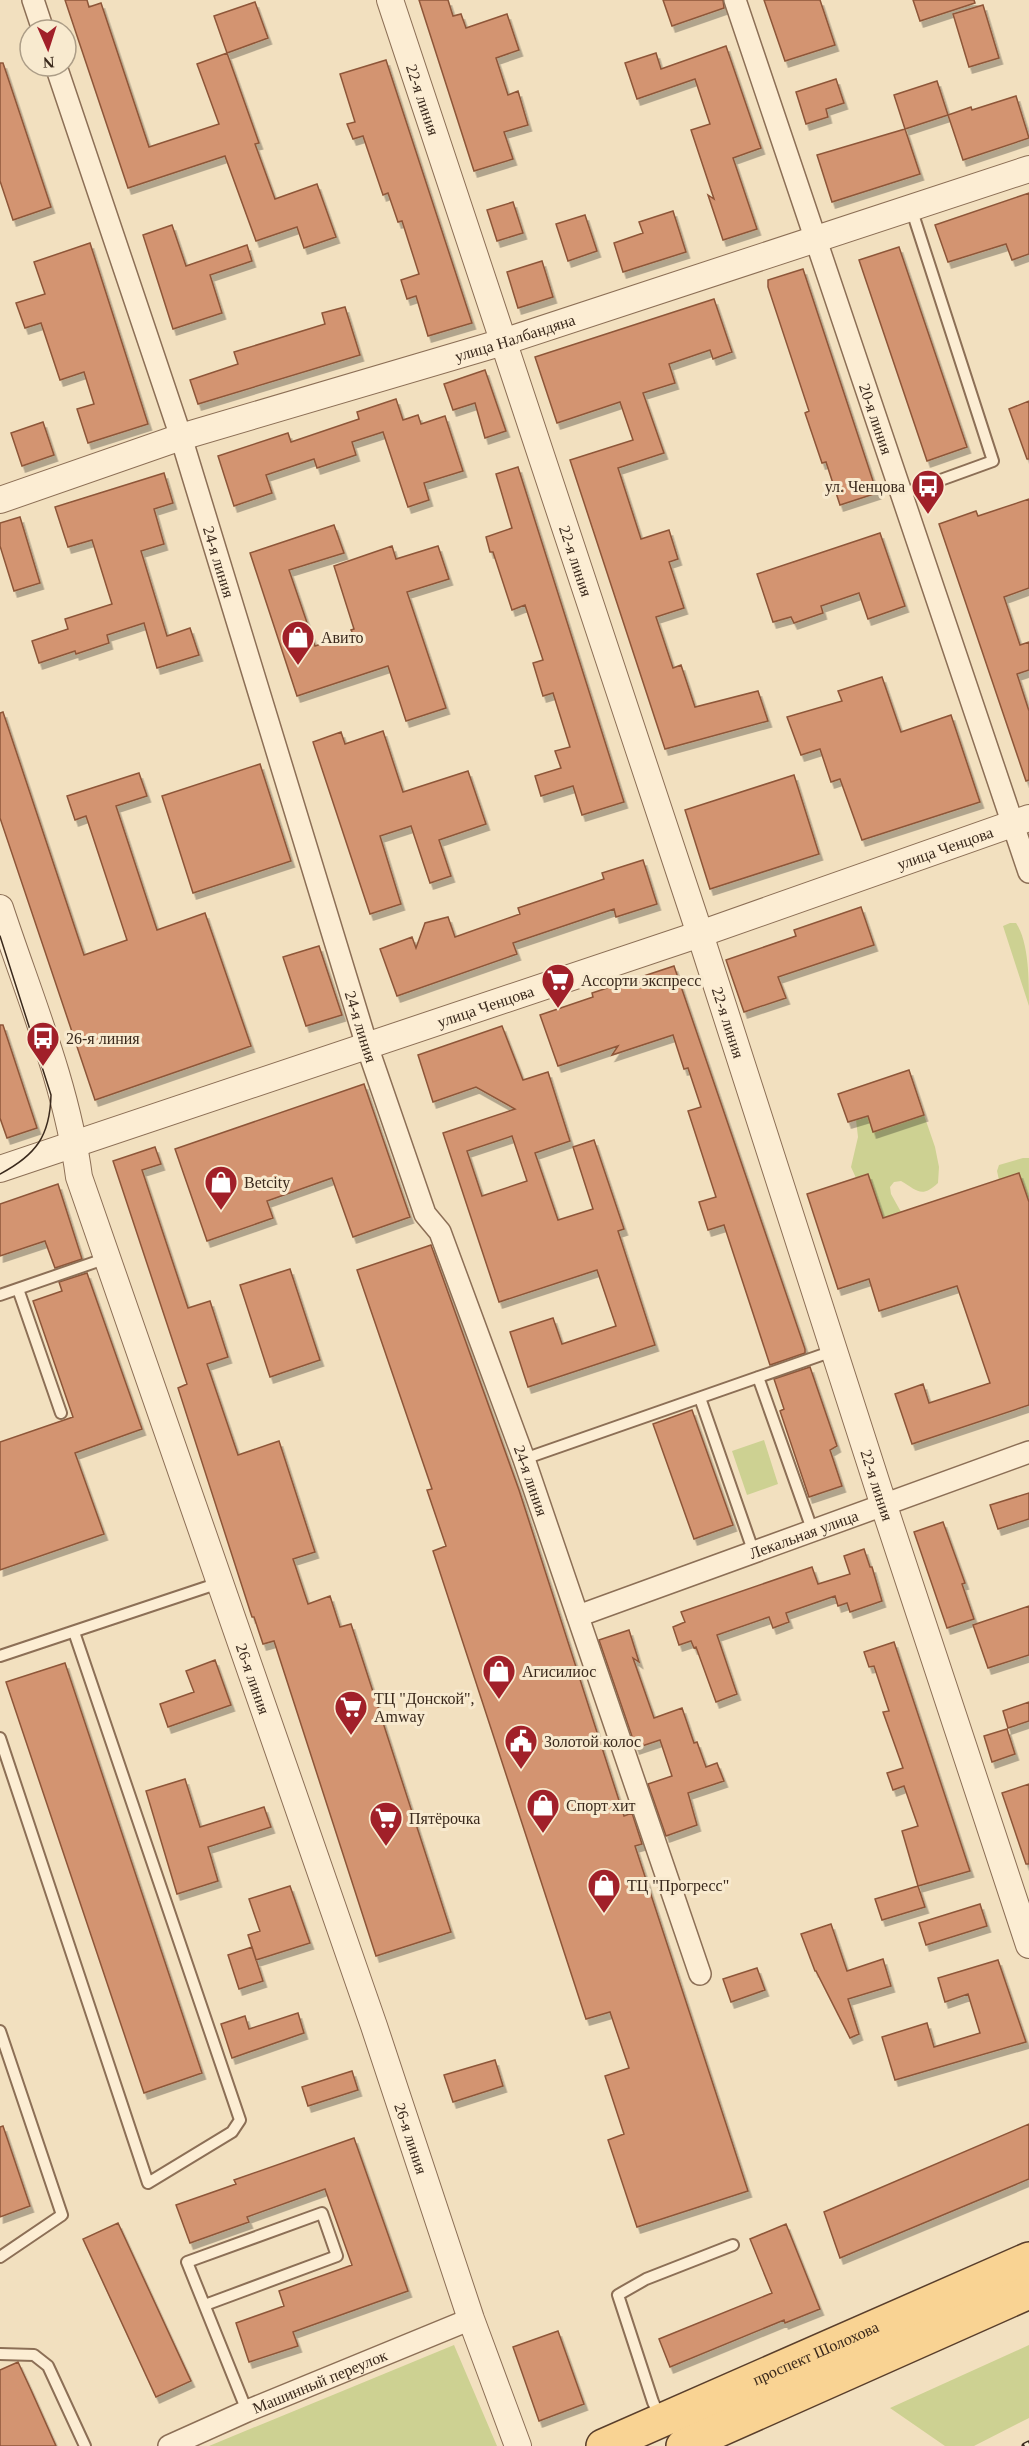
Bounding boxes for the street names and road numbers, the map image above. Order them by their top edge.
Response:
street label: 22-я линия [403,62,442,138]
street label: улица Налбандяна [453,311,577,366]
street label: 20-я линия [856,381,896,457]
street label: 22-я линия [556,523,596,599]
street label: 24-я линия [200,524,238,600]
street label: улица Ченцова [895,823,995,874]
street label: улица Ченцова [435,982,536,1032]
street label: 22-я линия [709,985,748,1061]
street label: 24-я линия [342,989,380,1065]
street label: 24-я линия [511,1443,551,1519]
street label: 22-я линия [857,1448,896,1524]
street label: Лекальная улица [747,1507,860,1562]
street label: 26-я линия [233,1641,273,1717]
street label: 26-я линия [391,2101,431,2177]
street label: проспект Шолохова [750,2318,881,2388]
street label: Машинный переулок [250,2346,390,2417]

